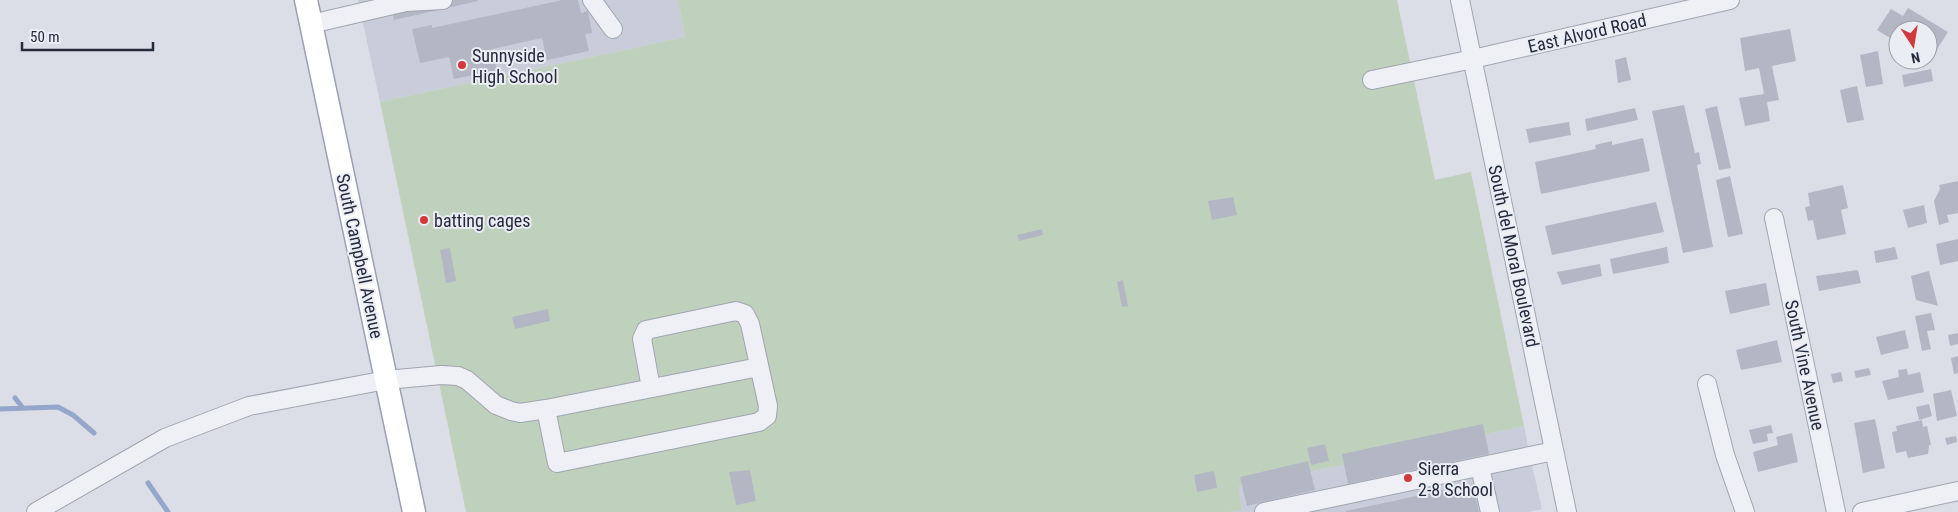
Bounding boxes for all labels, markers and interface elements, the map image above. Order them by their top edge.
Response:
street label: East Alvord Road [1526,9,1648,57]
scale bar [22,20,154,52]
north arrow [1888,20,1938,70]
text: 50 m [30,28,60,46]
place label: Sunnyside High School [472,45,558,87]
text: N [1910,49,1922,66]
marker: Sunnyside High School [456,59,468,71]
street label: South del Moral Boulevard [1484,163,1544,349]
street label: South Campbell Avenue [332,172,388,340]
place label: batting cages [434,210,530,231]
marker: batting cages [418,214,430,226]
street label: South Vine Avenue [1781,298,1829,432]
place label: Sierra 2-8 School [1418,458,1493,500]
marker: Sierra 2-8 School [1402,472,1414,484]

